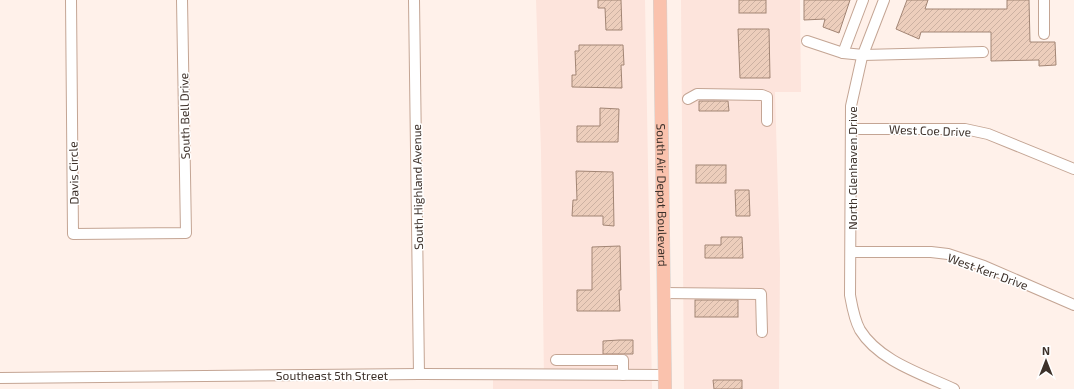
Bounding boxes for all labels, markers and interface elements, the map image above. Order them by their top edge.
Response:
street label: South Bell Drive [176,73,192,159]
street label: North Glenhaven Drive [845,106,859,230]
street label: West Coe Drive [889,122,971,138]
street label: South Air Depot Boulevard [655,123,670,267]
street label: South Highland Avenue [409,124,425,250]
street label: Davis Circle [65,141,81,205]
street label: West Kerr Drive [946,250,1030,292]
north arrow [1026,341,1066,381]
text: N [1042,344,1050,357]
street label: Southeast 5th Street [276,368,389,382]

